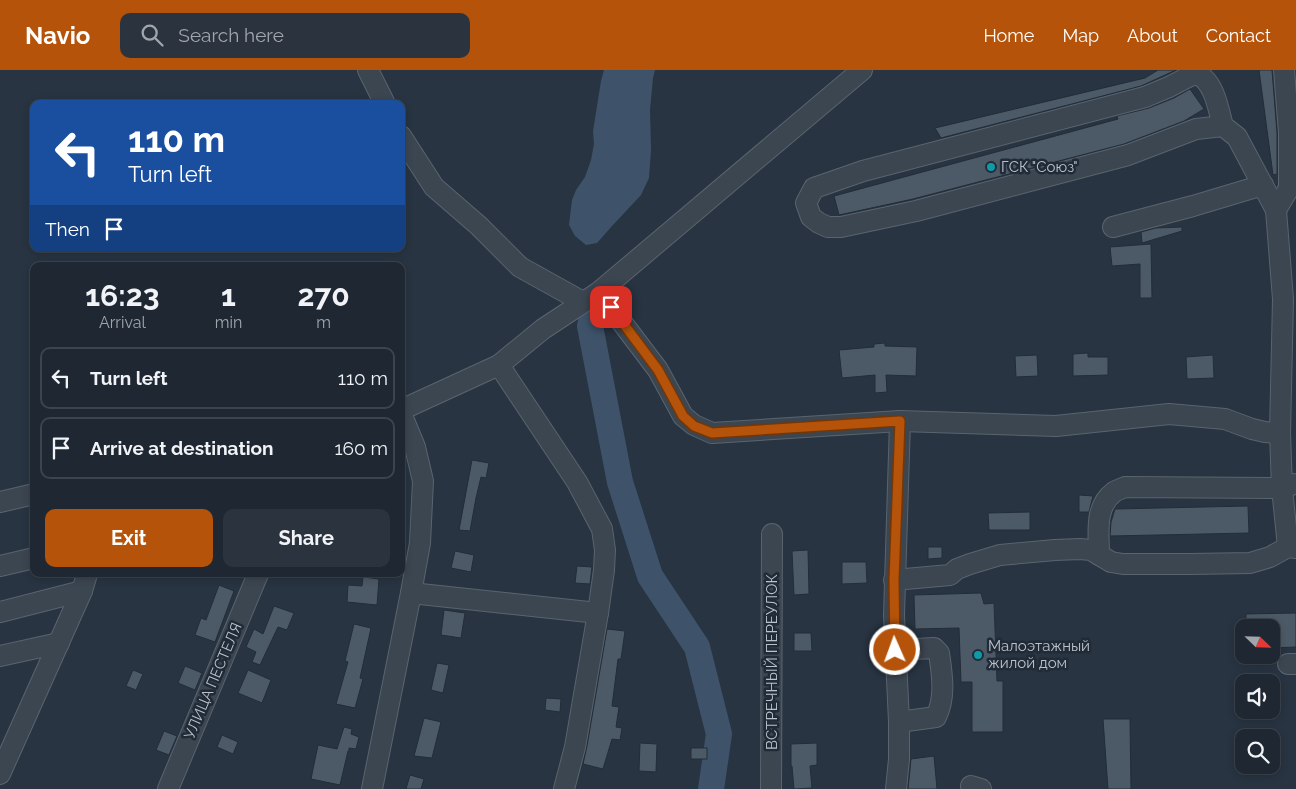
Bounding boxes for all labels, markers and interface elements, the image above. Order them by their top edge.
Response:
search box [120,13,470,58]
text: Navio [25,21,90,50]
icon: search [138,21,166,49]
text: Search here [178,24,284,46]
text: Home [983,25,1034,46]
text: Map [1062,25,1099,46]
text: About [1127,25,1178,46]
text: Contact [1206,25,1271,46]
text: 110 m [128,119,225,160]
icon: left [45,120,110,185]
place label: ГСК "Союз" [1001,158,1078,176]
text: Turn left [128,161,212,187]
marker: ГСК "Союз" [985,161,997,173]
icon: arrive [100,215,128,243]
text: Then [45,218,90,240]
text: 16:23 [85,278,159,313]
text: 1 [221,278,236,313]
text: 270 [298,278,350,313]
pin [590,286,632,328]
icon: arrive [597,293,625,321]
text: Arrival [99,313,146,332]
text: min [215,313,242,332]
text: m [316,313,331,332]
icon: left [47,364,75,392]
text: Turn left [90,367,167,389]
text: 110 m [338,367,388,389]
icon: arrive [47,434,75,462]
text: Arrive at destination [90,437,274,459]
text: 160 m [334,437,388,459]
button: Exit [45,509,213,567]
button: Share [223,509,390,567]
street label: ВСТРЕЧНЫЙ ПЕРЕУЛОК [763,574,781,750]
north arrow [1235,619,1280,664]
map controls [1235,619,1280,774]
street label: УЛИЦА ПЕСТЕЛЯ [180,620,246,742]
position arrow [868,623,920,675]
place label: Малоэтажный жилой дом [988,637,1090,672]
marker: Малоэтажный жилой дом [972,649,984,661]
button: sound [1235,674,1280,719]
button: search [1235,729,1280,774]

